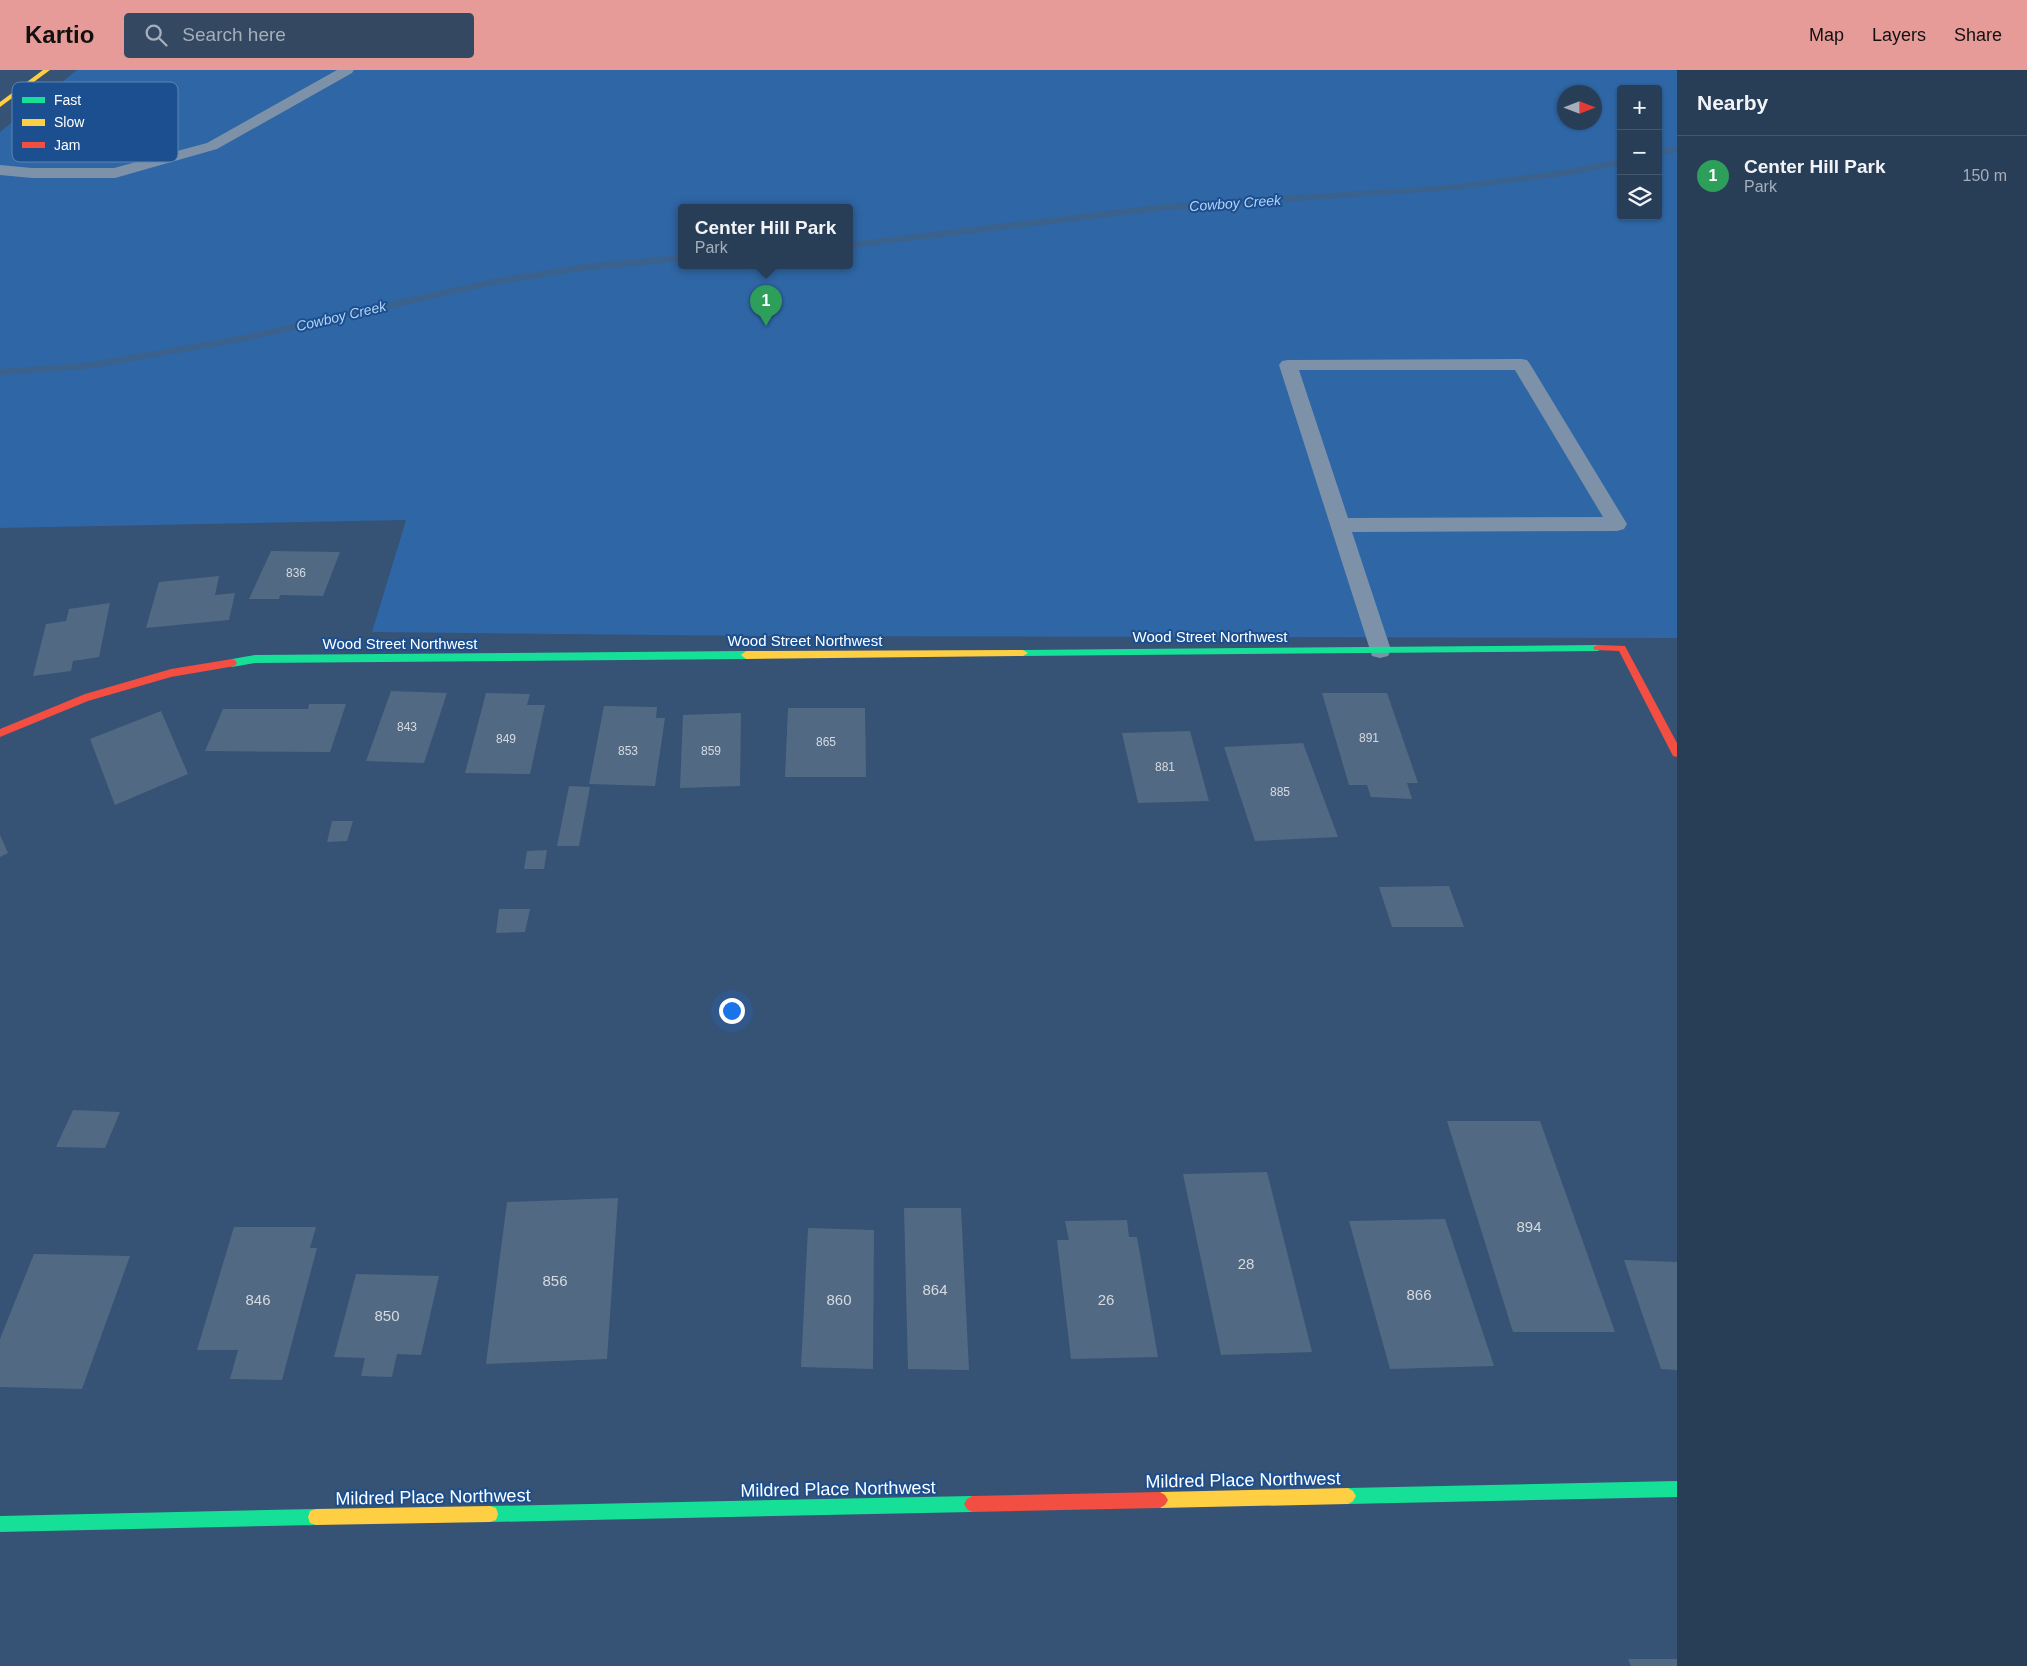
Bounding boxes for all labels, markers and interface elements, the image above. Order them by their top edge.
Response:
search box [124,13,474,58]
text: Kartio [25,21,94,48]
icon: search [142,21,170,49]
text: Search here [182,24,286,45]
text: Map [1809,25,1844,45]
text: Layers [1872,25,1926,45]
text: Share [1954,25,2002,45]
legend [12,82,178,162]
north arrow [1557,85,1602,130]
map controls [1617,85,1662,220]
button: + [1617,85,1662,130]
text: Nearby [1697,91,1768,114]
text: Fast [54,92,81,108]
text: Slow [54,114,85,130]
button: − [1617,130,1662,175]
text: Jam [54,137,80,153]
text: Center Hill Park [1744,156,1886,177]
text: 1 [1709,167,1717,184]
text: 150 m [1963,167,2007,184]
button: layers [1617,175,1662,220]
text: Park [1744,178,1777,195]
water label: Cowboy Creek [1189,192,1282,214]
popup [678,204,853,269]
text: Center Hill Park [695,217,836,238]
text: Park [695,239,728,256]
pin: 1 [750,285,782,326]
water label: Cowboy Creek [294,298,388,334]
house number: 836 [286,566,306,580]
street label: Wood Street Northwest [1133,628,1288,645]
street label: Wood Street Northwest [728,632,883,649]
street label: Wood Street Northwest [323,635,478,652]
house number: 843 [397,720,417,734]
house number: 891 [1359,731,1379,745]
house number: 849 [496,732,516,746]
house number: 865 [816,735,836,749]
house number: 853 [618,744,638,758]
house number: 859 [701,744,721,758]
house number: 881 [1155,760,1175,774]
house number: 885 [1270,785,1290,799]
your location [719,998,745,1024]
house number: 894 [1516,1218,1542,1235]
house number: 28 [1238,1255,1254,1272]
house number: 856 [542,1272,568,1289]
house number: 864 [922,1281,948,1298]
house number: 866 [1406,1286,1432,1303]
house number: 846 [245,1291,271,1308]
house number: 860 [826,1291,852,1308]
house number: 26 [1098,1291,1114,1308]
house number: 850 [374,1307,400,1324]
street label: Mildred Place Northwest [1145,1468,1341,1492]
street label: Mildred Place Northwest [740,1477,936,1501]
street label: Mildred Place Northwest [335,1485,531,1509]

